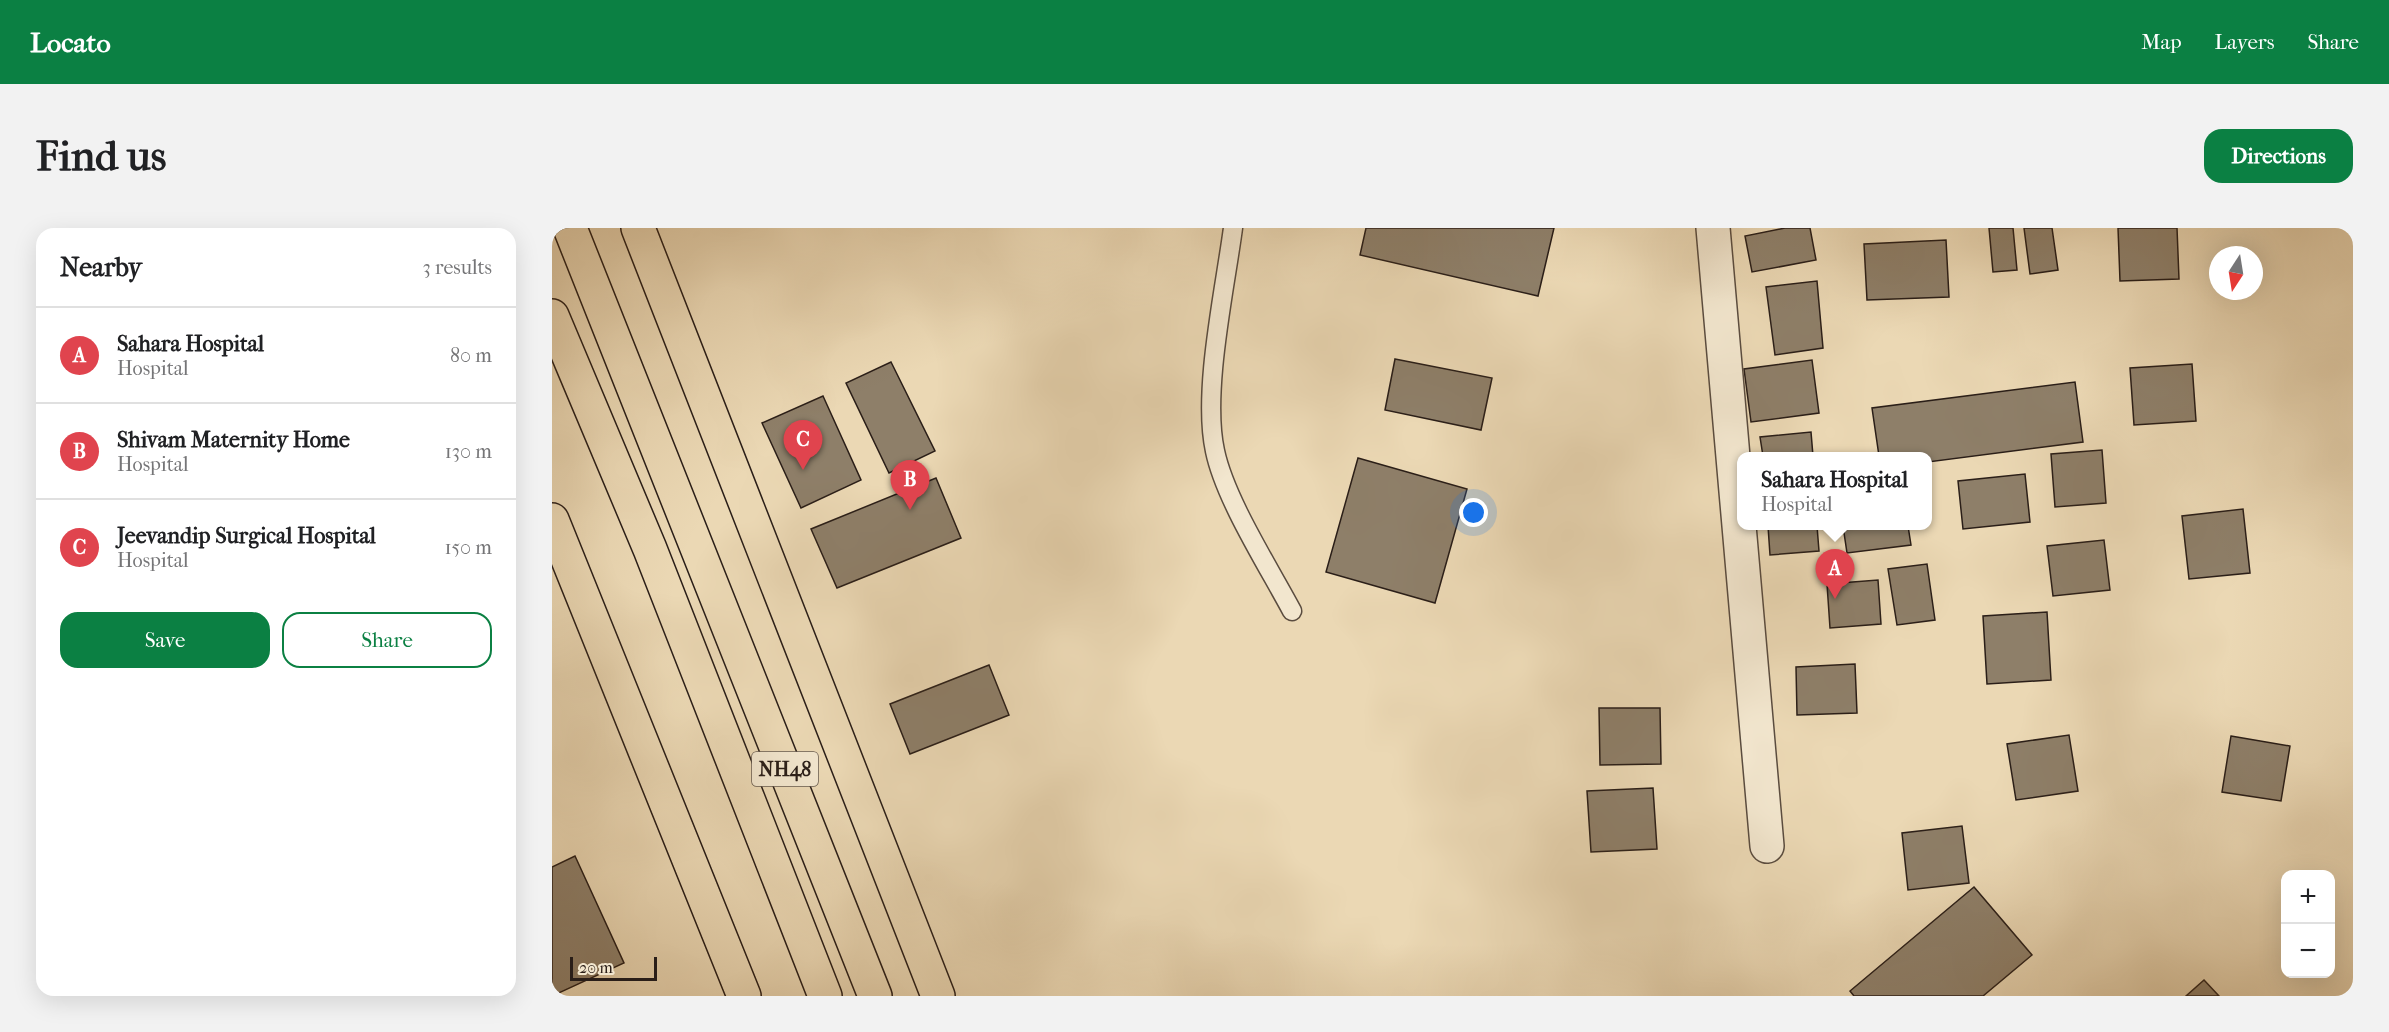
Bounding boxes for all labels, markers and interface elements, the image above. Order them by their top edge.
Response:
text: Locato [30,26,111,59]
text: Map [2141,30,2182,54]
text: Layers [2215,30,2274,54]
text: Share [2307,30,2359,54]
button: Directions [2204,129,2353,183]
text: Find us [36,132,166,181]
north arrow [2209,246,2263,300]
text: Nearby [60,252,142,283]
text: 3 results [423,256,492,279]
text: Sahara Hospital [117,331,264,357]
text: A [73,344,86,367]
text: 80 m [450,344,492,367]
text: Hospital [117,357,189,380]
pin: C [784,420,822,470]
text: Shivam Maternity Home [117,427,350,453]
text: B [73,440,86,463]
text: 130 m [445,440,492,463]
popup [1737,452,1932,530]
text: Hospital [117,453,189,476]
pin: B [890,460,930,510]
text: Sahara Hospital [1761,467,1908,493]
text: Hospital [1761,493,1833,516]
your location [1459,498,1488,527]
text: Jeevandip Surgical Hospital [117,523,376,549]
text: C [73,536,86,559]
text: 150 m [444,536,492,559]
text: Hospital [117,549,189,572]
pin: A [1816,550,1854,599]
button: Save [60,612,270,668]
button: Share [282,612,492,668]
road number: NH48 [752,752,818,786]
map controls [2281,870,2335,978]
button: + [2281,870,2335,924]
button: − [2281,924,2335,978]
scale bar [570,954,657,982]
text: 20 m [579,958,613,977]

